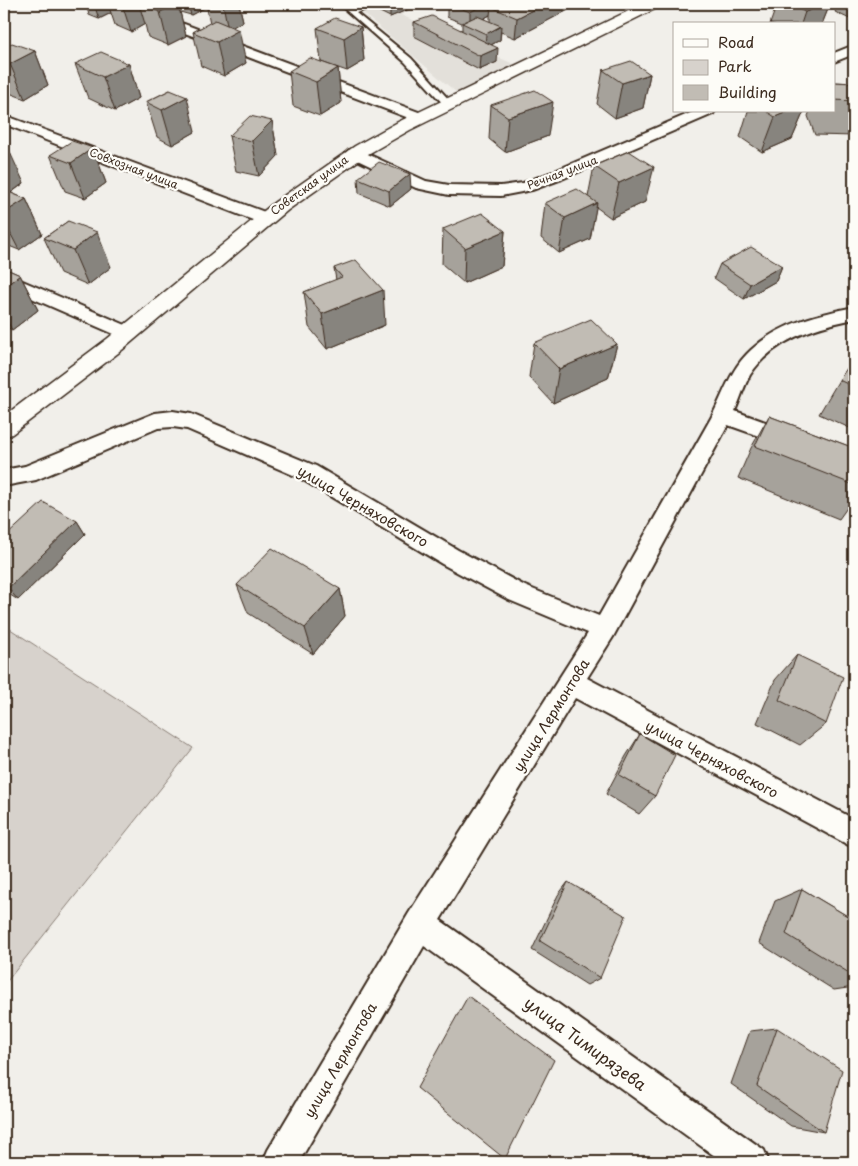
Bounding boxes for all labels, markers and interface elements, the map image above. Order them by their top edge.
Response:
legend [673,22,836,112]
text: Road [718,30,754,53]
text: Park [718,54,752,77]
text: Building [718,80,777,103]
street label: Совхозная улица [87,143,181,193]
street label: Советская улица [267,151,351,219]
street label: Речная улица [524,151,600,193]
street label: улица Черняховского [294,460,432,552]
street label: улица Лермонтова [508,654,595,776]
street label: улица Черняховского [642,715,782,803]
street label: улица Тимирязева [520,990,652,1096]
street label: улица Лермонтова [298,998,382,1122]

